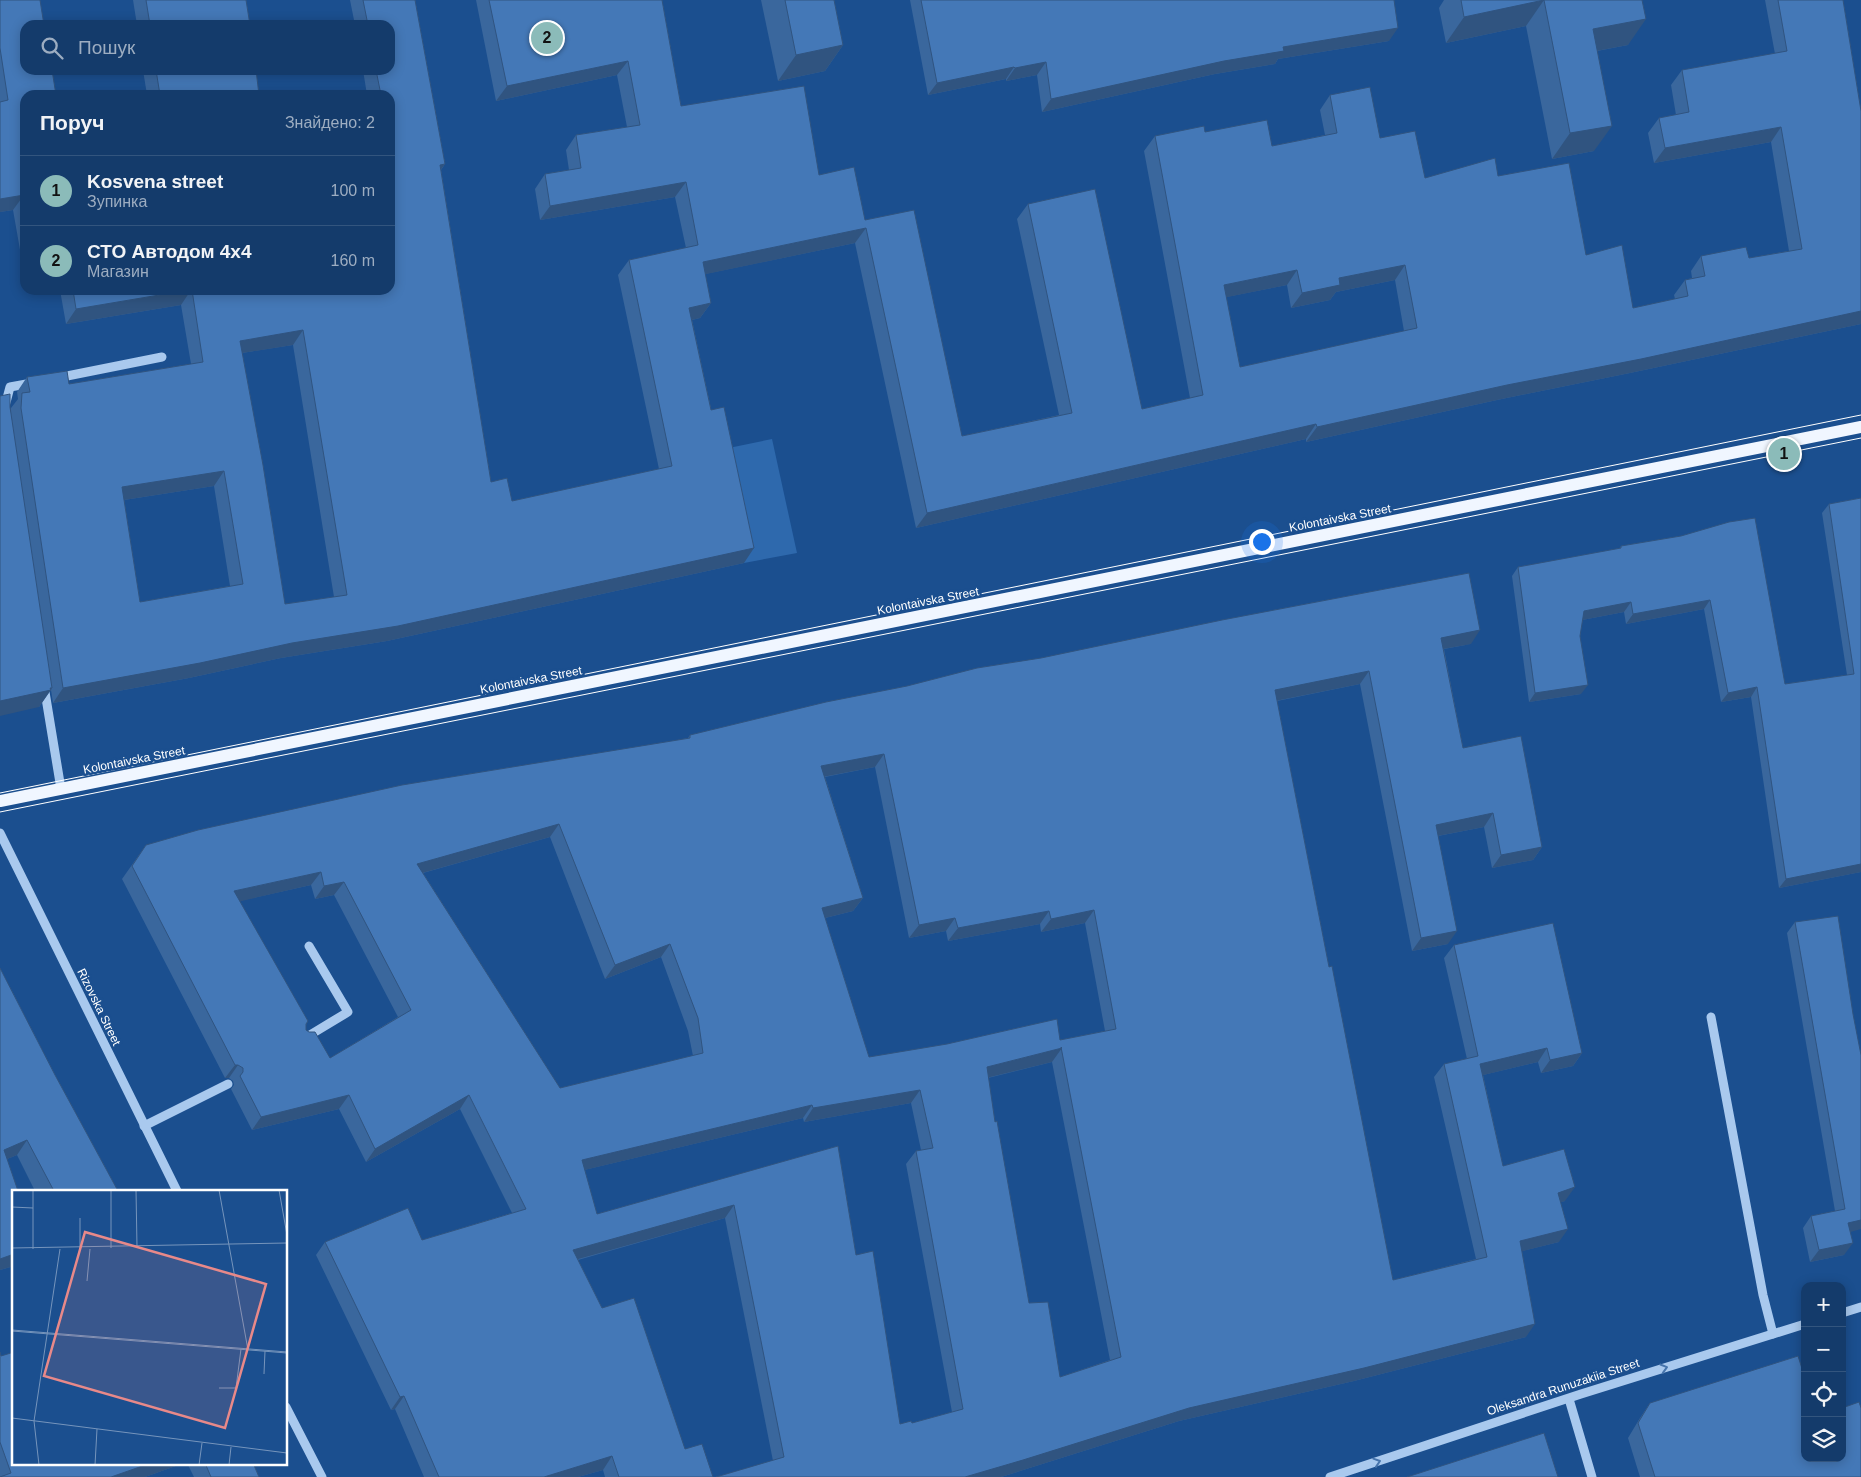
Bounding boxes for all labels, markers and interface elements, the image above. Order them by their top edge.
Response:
pin: 2 [531,19,563,57]
search box [20,20,395,75]
icon: search [38,34,66,62]
text: Пошук [78,37,135,58]
text: Поруч [40,111,104,134]
text: Знайдено: 2 [285,114,375,131]
text: Kosvena street [87,171,223,192]
text: 1 [52,182,60,199]
text: 100 m [331,182,375,199]
text: Зупинка [87,193,147,210]
text: СТО Автодом 4х4 [87,241,251,262]
text: 2 [52,252,60,269]
text: 160 m [331,252,375,269]
text: Магазин [87,263,149,280]
pin: 1 [1768,435,1800,473]
street label: Kolontaivska Street [1288,501,1393,535]
your location [1249,529,1275,555]
street label: Kolontaivska Street [876,584,981,618]
street label: Kolontaivska Street [479,663,584,697]
street label: Kolontaivska Street [82,743,187,777]
street label: Rizovska Street [74,966,124,1048]
inset map [12,1190,288,1464]
map controls [1801,1282,1846,1462]
button: + [1801,1282,1846,1327]
button: − [1801,1327,1846,1372]
street label: Oleksandra Runuzakiia Street [1485,1356,1642,1418]
one-way arrow [1660,1363,1668,1373]
button: locate [1801,1372,1846,1417]
button: layers [1801,1417,1846,1462]
one-way arrow [1372,1458,1380,1468]

